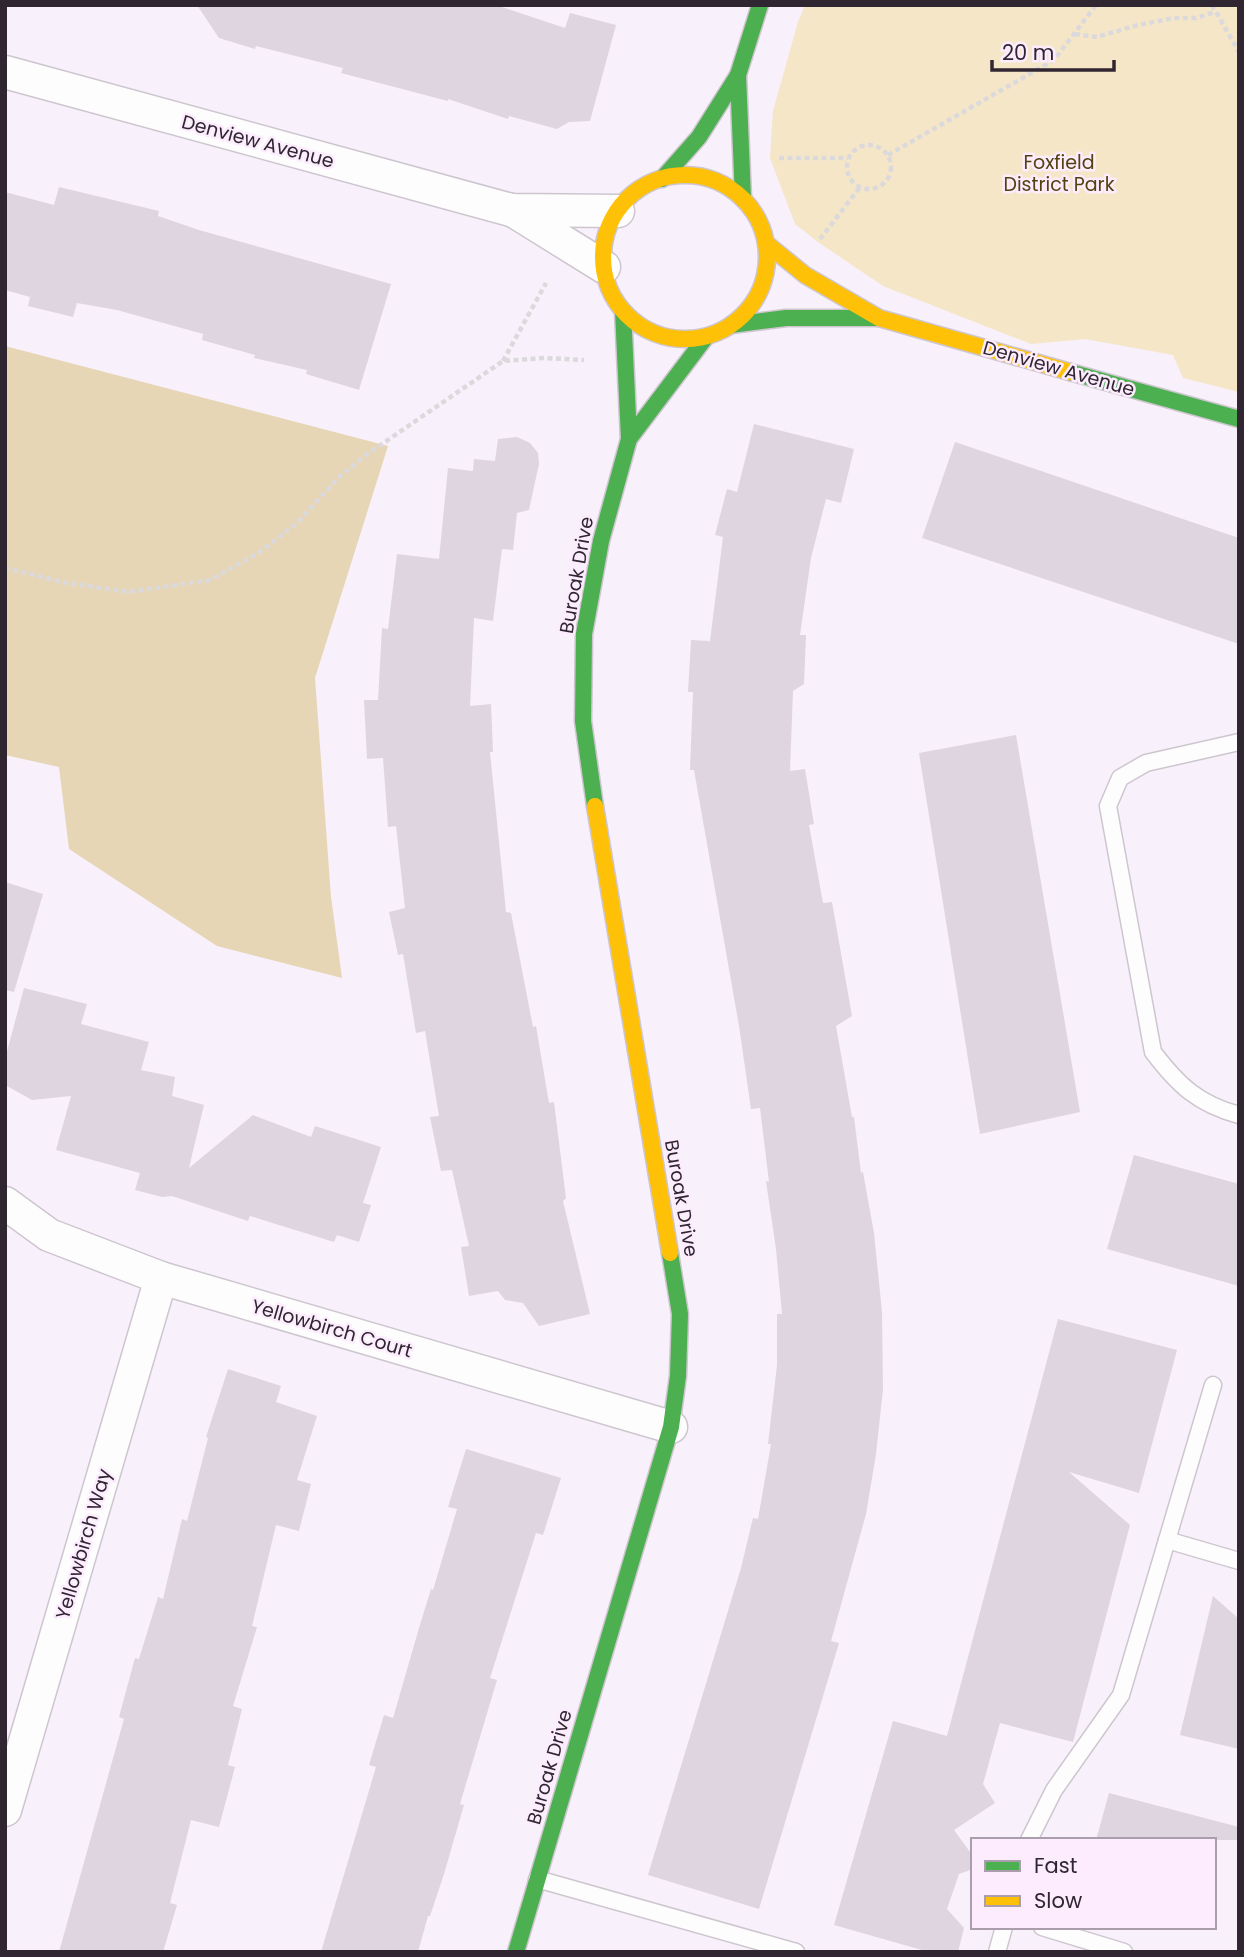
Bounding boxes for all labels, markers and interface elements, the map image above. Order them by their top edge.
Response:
scale bar [992,28,1114,72]
text: 20 m [1002,38,1055,67]
street label: Denview Avenue [179,108,337,175]
park label: Foxfield District Park [1004,149,1115,198]
street label: Denview Avenue [980,334,1138,403]
street label: Buroak Drive [553,514,600,636]
street label: Buroak Drive [658,1137,705,1259]
street label: Yellowbirch Court [248,1293,416,1364]
street label: Yellowbirch Way [49,1465,118,1623]
street label: Buroak Drive [520,1707,579,1828]
legend [971,1838,1216,1929]
text: Fast [1034,1851,1077,1880]
text: Slow [1034,1886,1082,1915]

